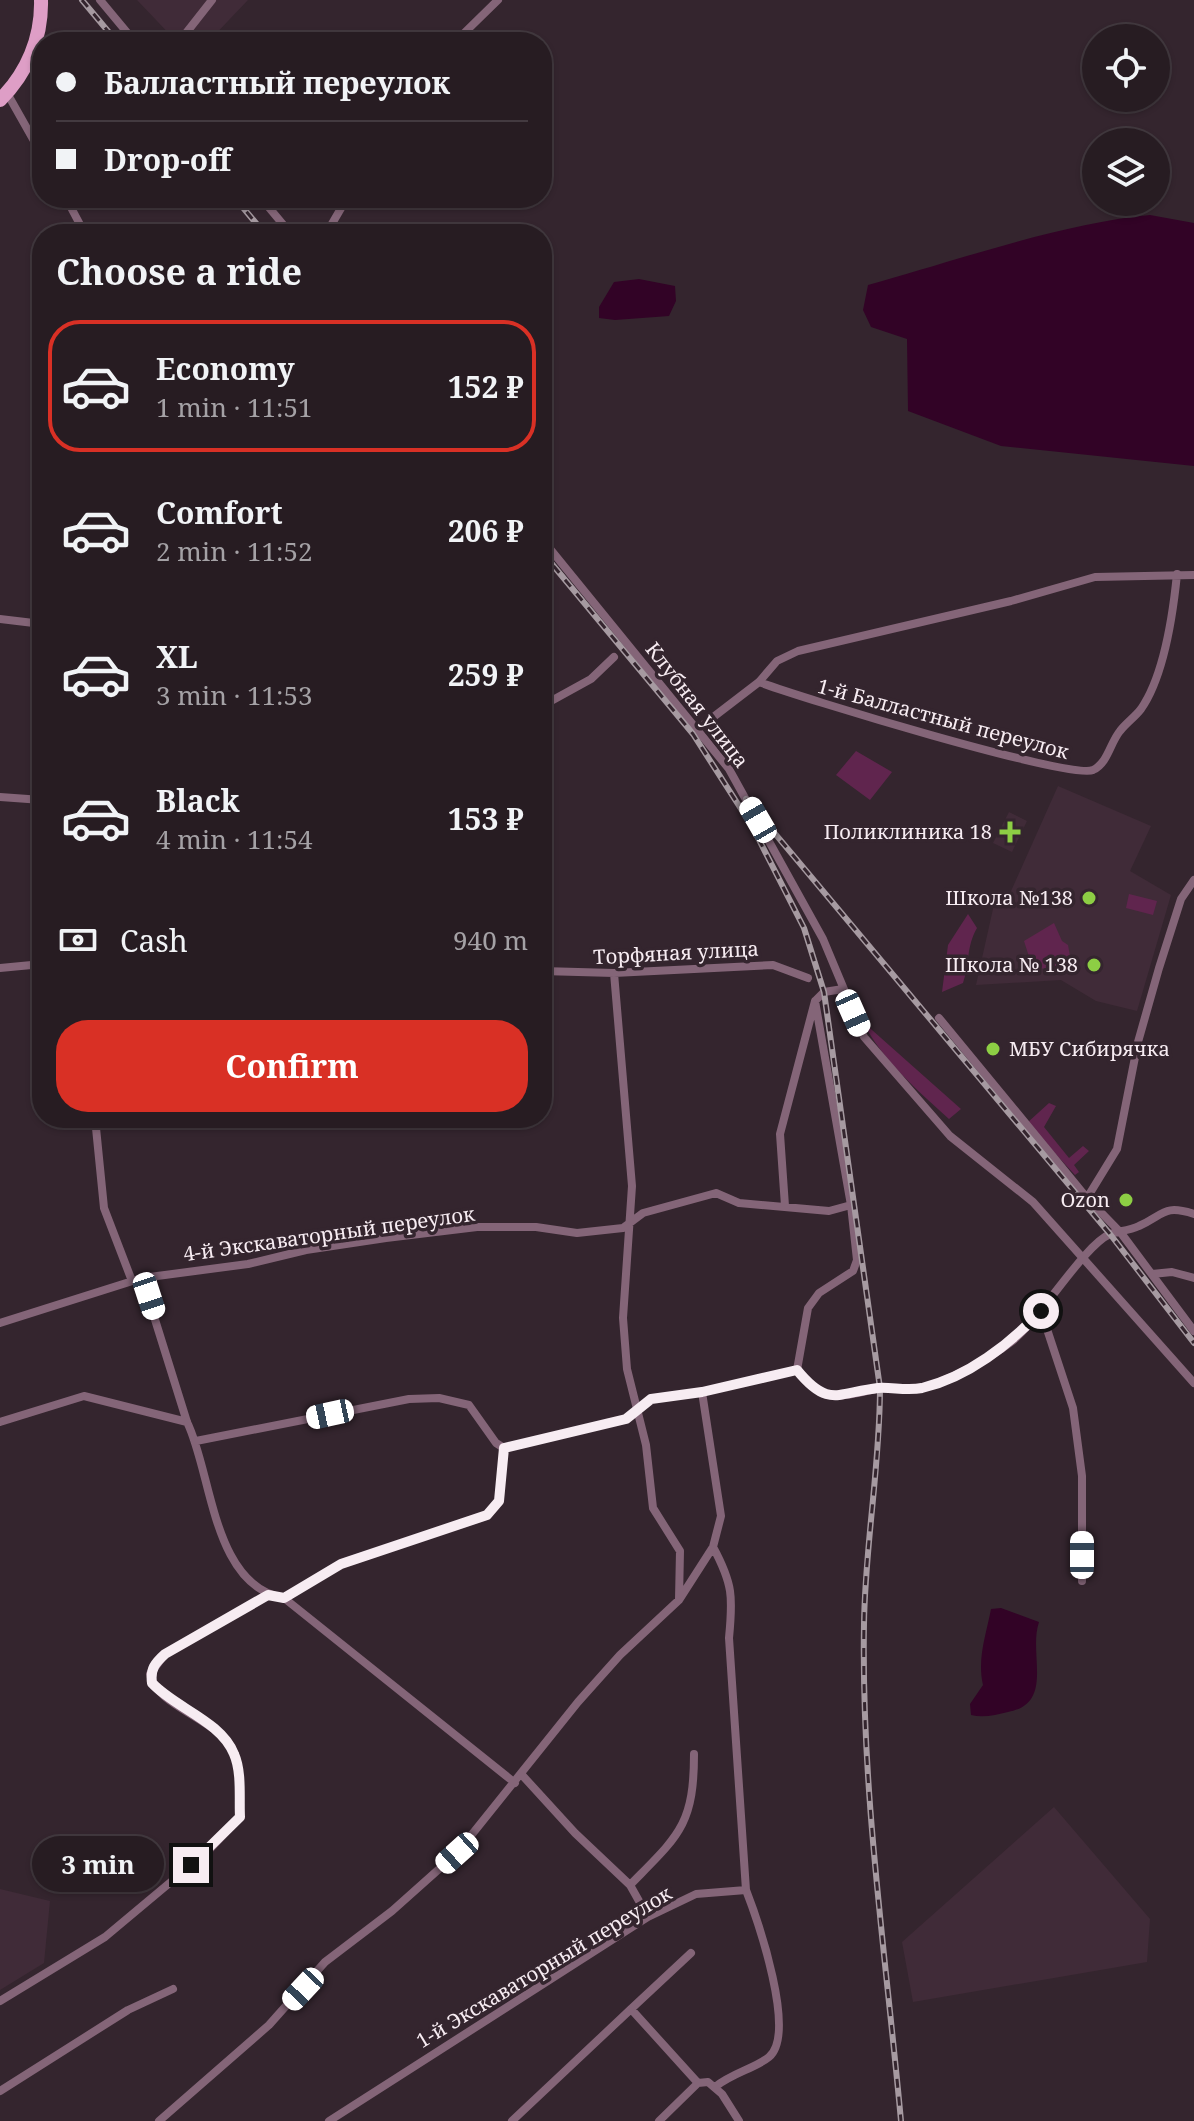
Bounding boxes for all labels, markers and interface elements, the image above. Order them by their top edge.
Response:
map controls [1082,24,1170,216]
button: locate [1082,24,1170,112]
text: Балластный переулок [104,62,450,103]
button: layers [1082,128,1170,216]
text: Drop-off [104,139,231,180]
text: Choose a ride [56,247,302,296]
text: Economy [156,348,295,389]
icon: car [60,350,132,422]
text: 152 ₽ [448,366,524,407]
text: 1 min · 11:51 [156,389,313,425]
text: Comfort [156,492,283,533]
icon: car [60,494,132,566]
text: 206 ₽ [448,510,524,551]
text: 2 min · 11:52 [156,533,313,569]
text: XL [156,636,198,677]
street label: Клубная улица [640,636,755,773]
icon: car [60,638,132,710]
text: 259 ₽ [448,654,524,695]
street label: 1-й Балластный переулок [814,672,1072,765]
text: 3 min · 11:53 [156,677,313,713]
text: Black [156,780,240,821]
icon: car [60,782,132,854]
car [736,793,780,847]
text: 153 ₽ [448,798,524,839]
place label: Поликлиника 18 [824,818,992,845]
text: 4 min · 11:54 [156,821,313,857]
marker: Поликлиника 18 [999,821,1021,843]
place label: Школа №138 [945,884,1073,911]
marker: Школа №138 [1080,889,1098,907]
icon: cash [56,918,100,962]
text: Cash [120,920,188,961]
text: 940 m [453,922,528,958]
street label: Торфяная улица [592,935,759,970]
place label: Школа № 138 [945,951,1078,978]
marker: Школа № 138 [1085,956,1103,974]
car [832,986,874,1040]
button: Confirm [56,1020,528,1112]
place label: МБУ Сибирячка [1009,1035,1170,1062]
marker: МБУ Сибирячка [984,1040,1002,1058]
place label: Ozon [1061,1186,1110,1213]
marker: Ozon [1117,1191,1135,1209]
street label: 4-й Экскаваторный переулок [182,1200,476,1267]
car [130,1269,168,1323]
route start [1023,1293,1059,1329]
car [304,1397,356,1431]
car [1070,1531,1094,1579]
car [431,1828,483,1878]
callout: 3 min [31,1837,163,1893]
text: 3 min [61,1846,135,1882]
route end [173,1847,209,1883]
street label: 1-й Экскаваторный переулок [411,1879,677,2054]
car [278,1963,328,2015]

